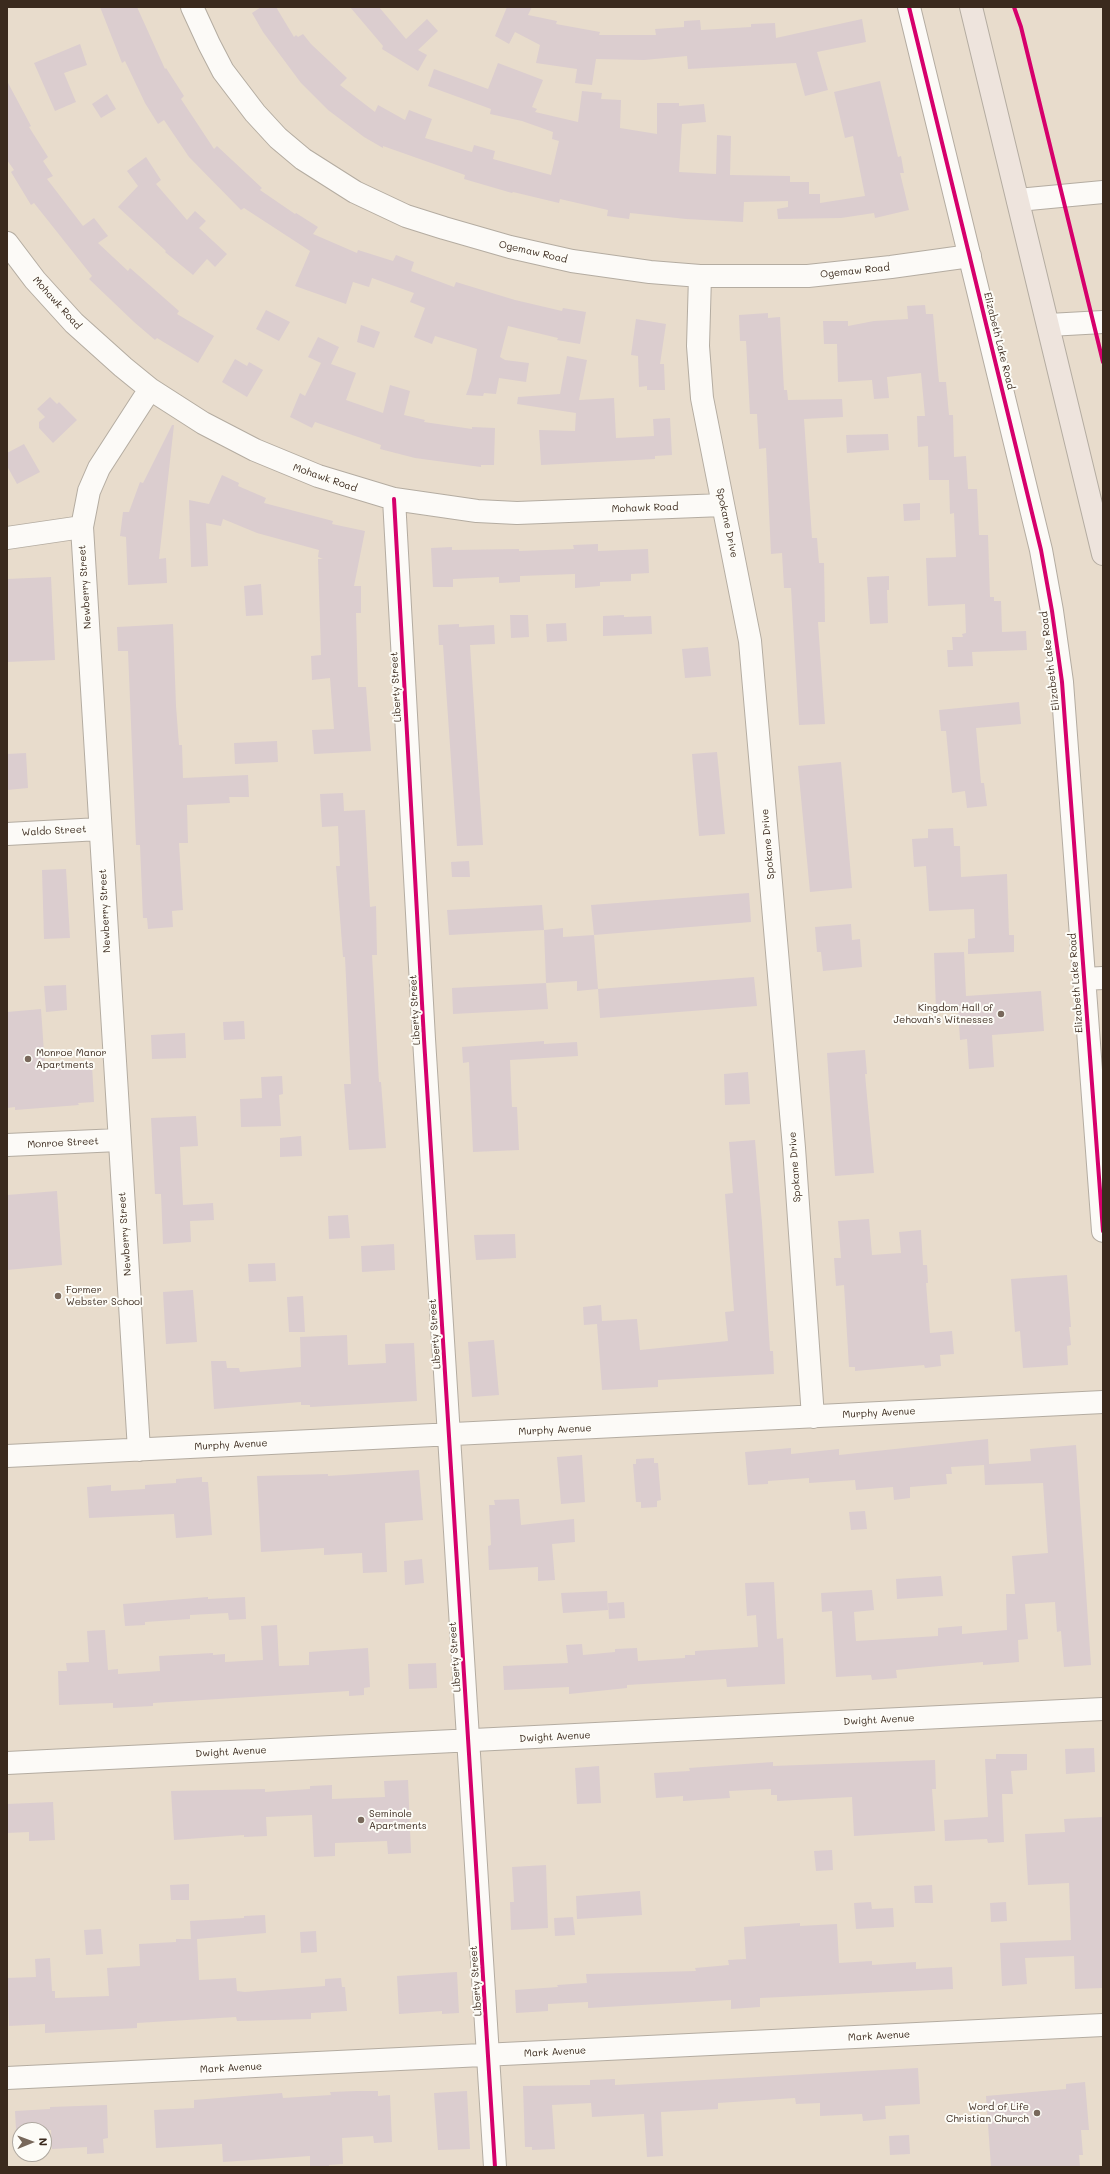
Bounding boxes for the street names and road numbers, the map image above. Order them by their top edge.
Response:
street label: Ogemaw Road [498,238,568,266]
street label: Ogemaw Road [820,261,890,281]
street label: Mohawk Road [30,274,84,332]
street label: Elizabeth Lake Road [981,291,1017,391]
street label: Mohawk Road [291,461,359,495]
street label: Spokane Drive [714,487,740,559]
street label: Mohawk Road [611,501,679,515]
street label: Newberry Street [76,545,94,629]
street label: Elizabeth Lake Road [1038,611,1062,711]
street label: Liberty Street [388,651,404,723]
street label: Spokane Drive [759,808,777,880]
street label: Waldo Street [21,823,87,839]
street label: Newberry Street [97,869,113,953]
street label: Elizabeth Lake Road [1067,933,1085,1033]
street label: Liberty Street [407,974,423,1046]
street label: Spokane Drive [787,1131,803,1203]
street label: Monroe Street [27,1135,99,1151]
street label: Newberry Street [116,1192,134,1276]
street label: Liberty Street [427,1298,443,1370]
street label: Murphy Avenue [842,1405,916,1421]
street label: Murphy Avenue [518,1422,592,1438]
street label: Murphy Avenue [194,1437,268,1453]
street label: Liberty Street [447,1621,463,1693]
street label: Dwight Avenue [843,1712,915,1728]
street label: Dwight Avenue [519,1729,591,1745]
street label: Dwight Avenue [195,1744,267,1760]
street label: Liberty Street [468,1945,484,2017]
street label: Mark Avenue [848,2028,910,2044]
street label: Mark Avenue [524,2044,586,2060]
street label: Mark Avenue [200,2060,262,2076]

